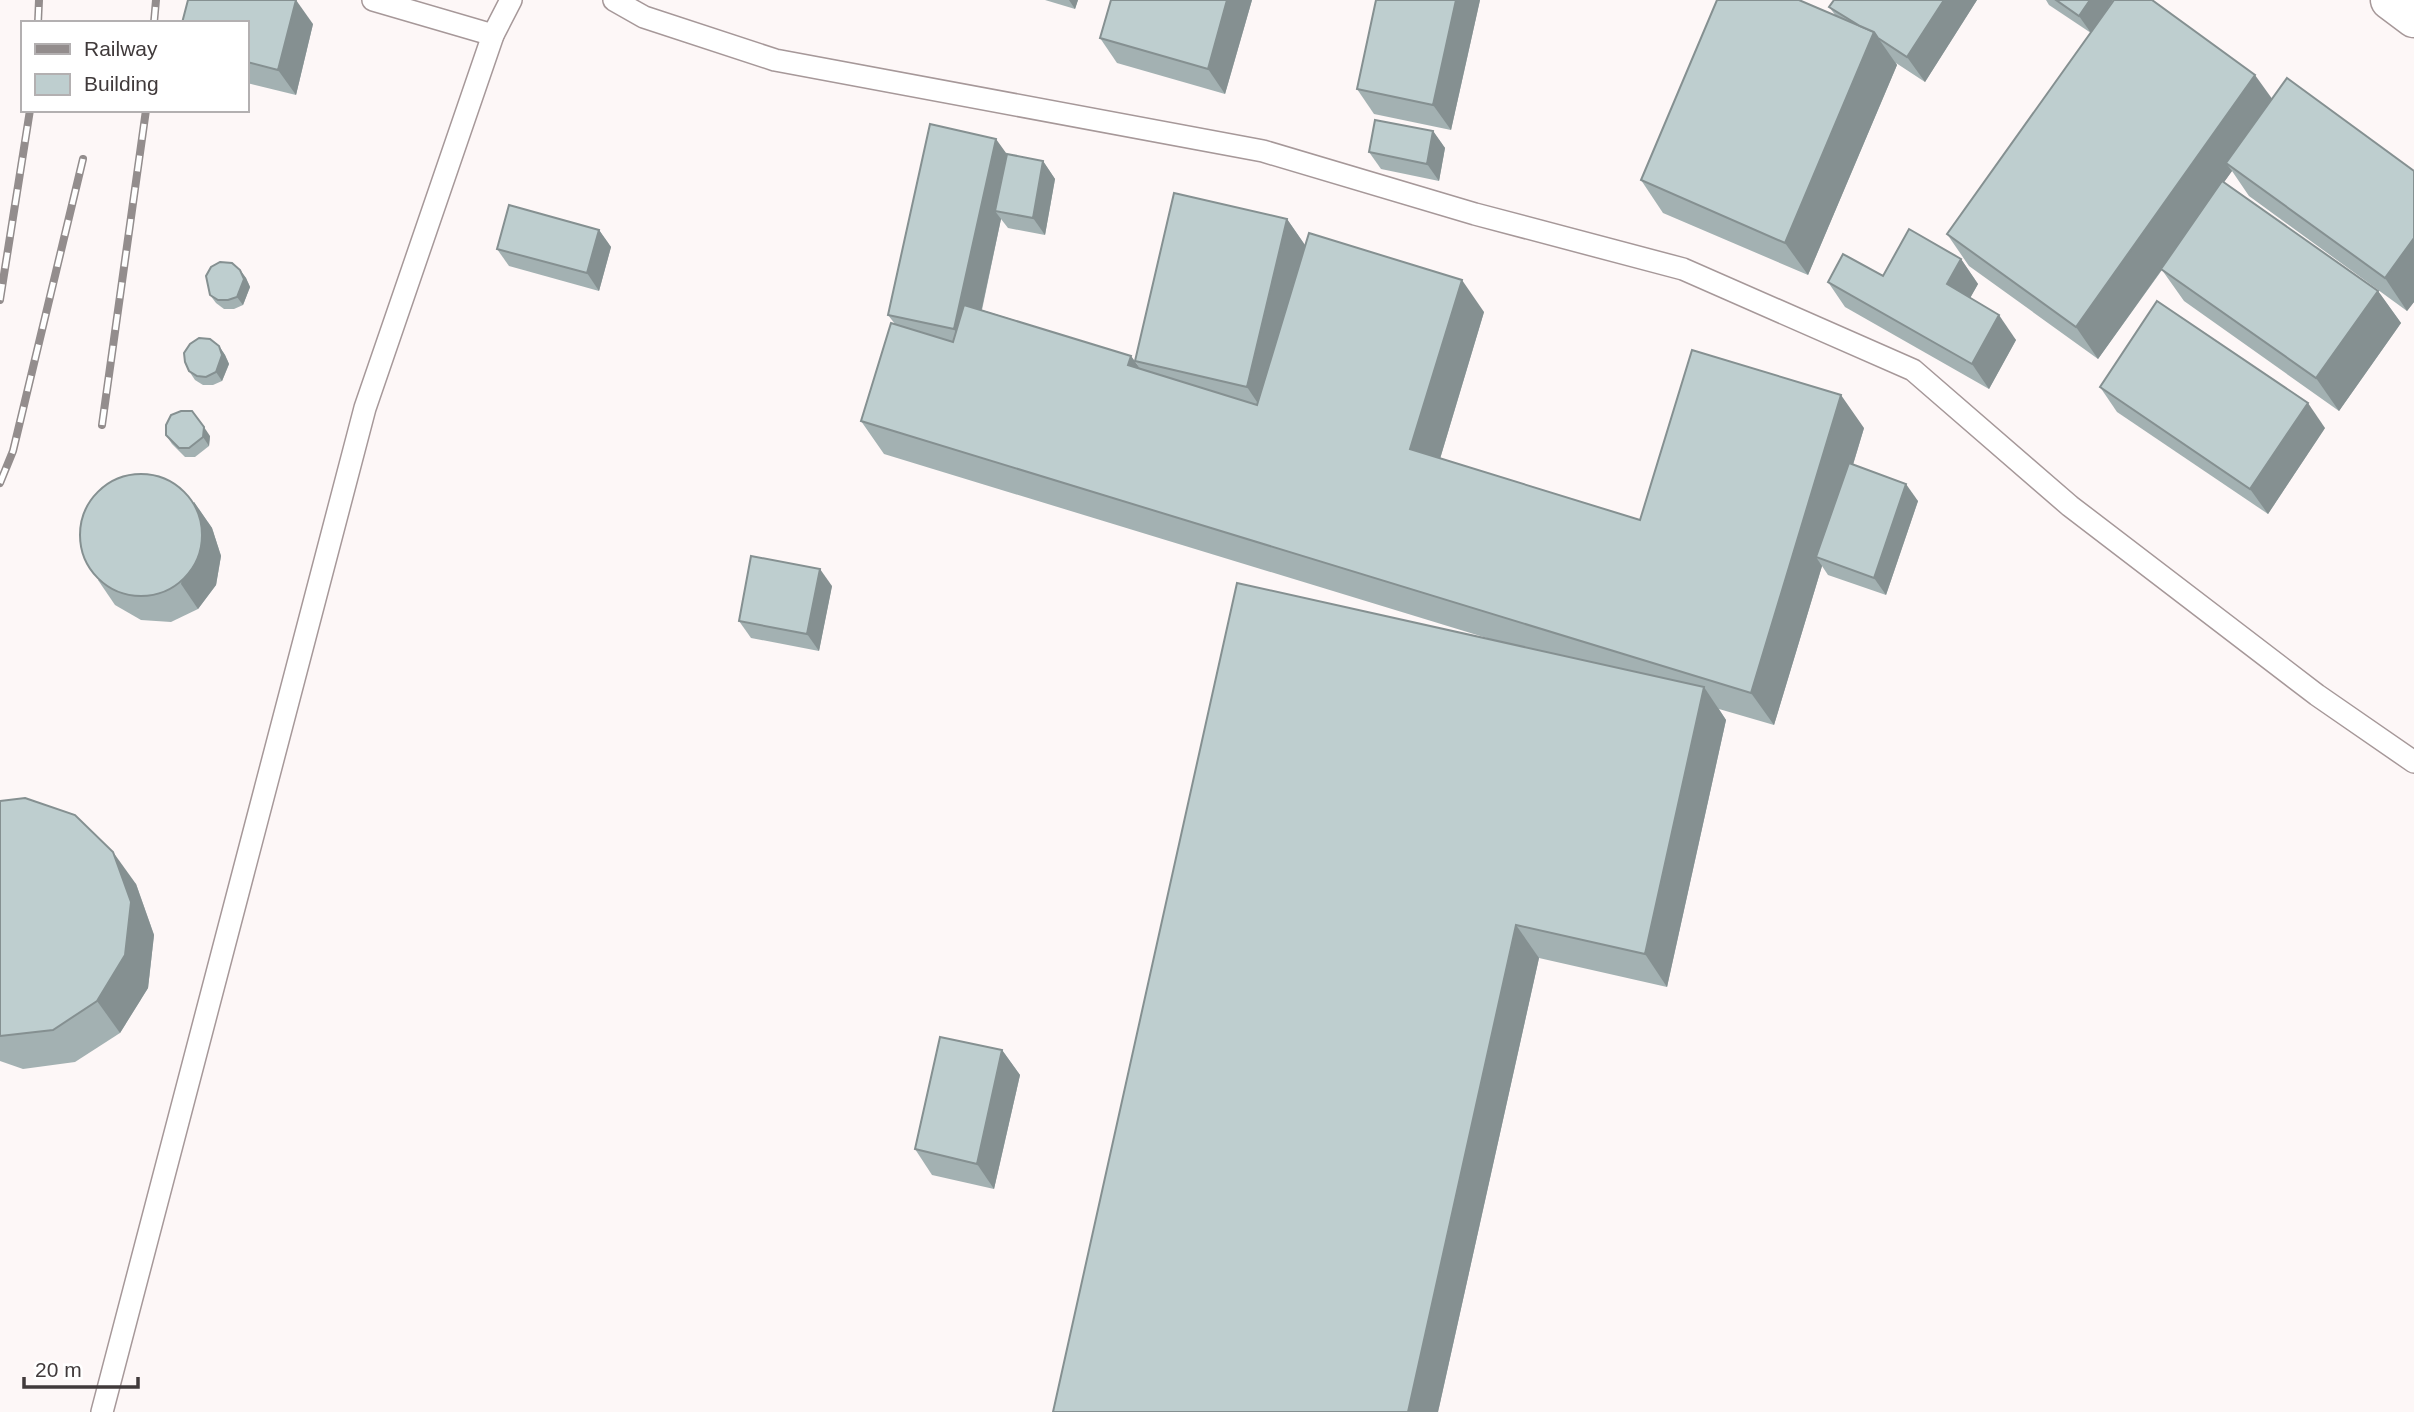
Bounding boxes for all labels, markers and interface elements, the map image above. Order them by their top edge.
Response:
legend [21,21,248,112]
text: Railway [84,37,158,60]
text: Building [84,72,159,95]
scale bar [24,1346,138,1390]
text: 20 m [35,1358,82,1381]

